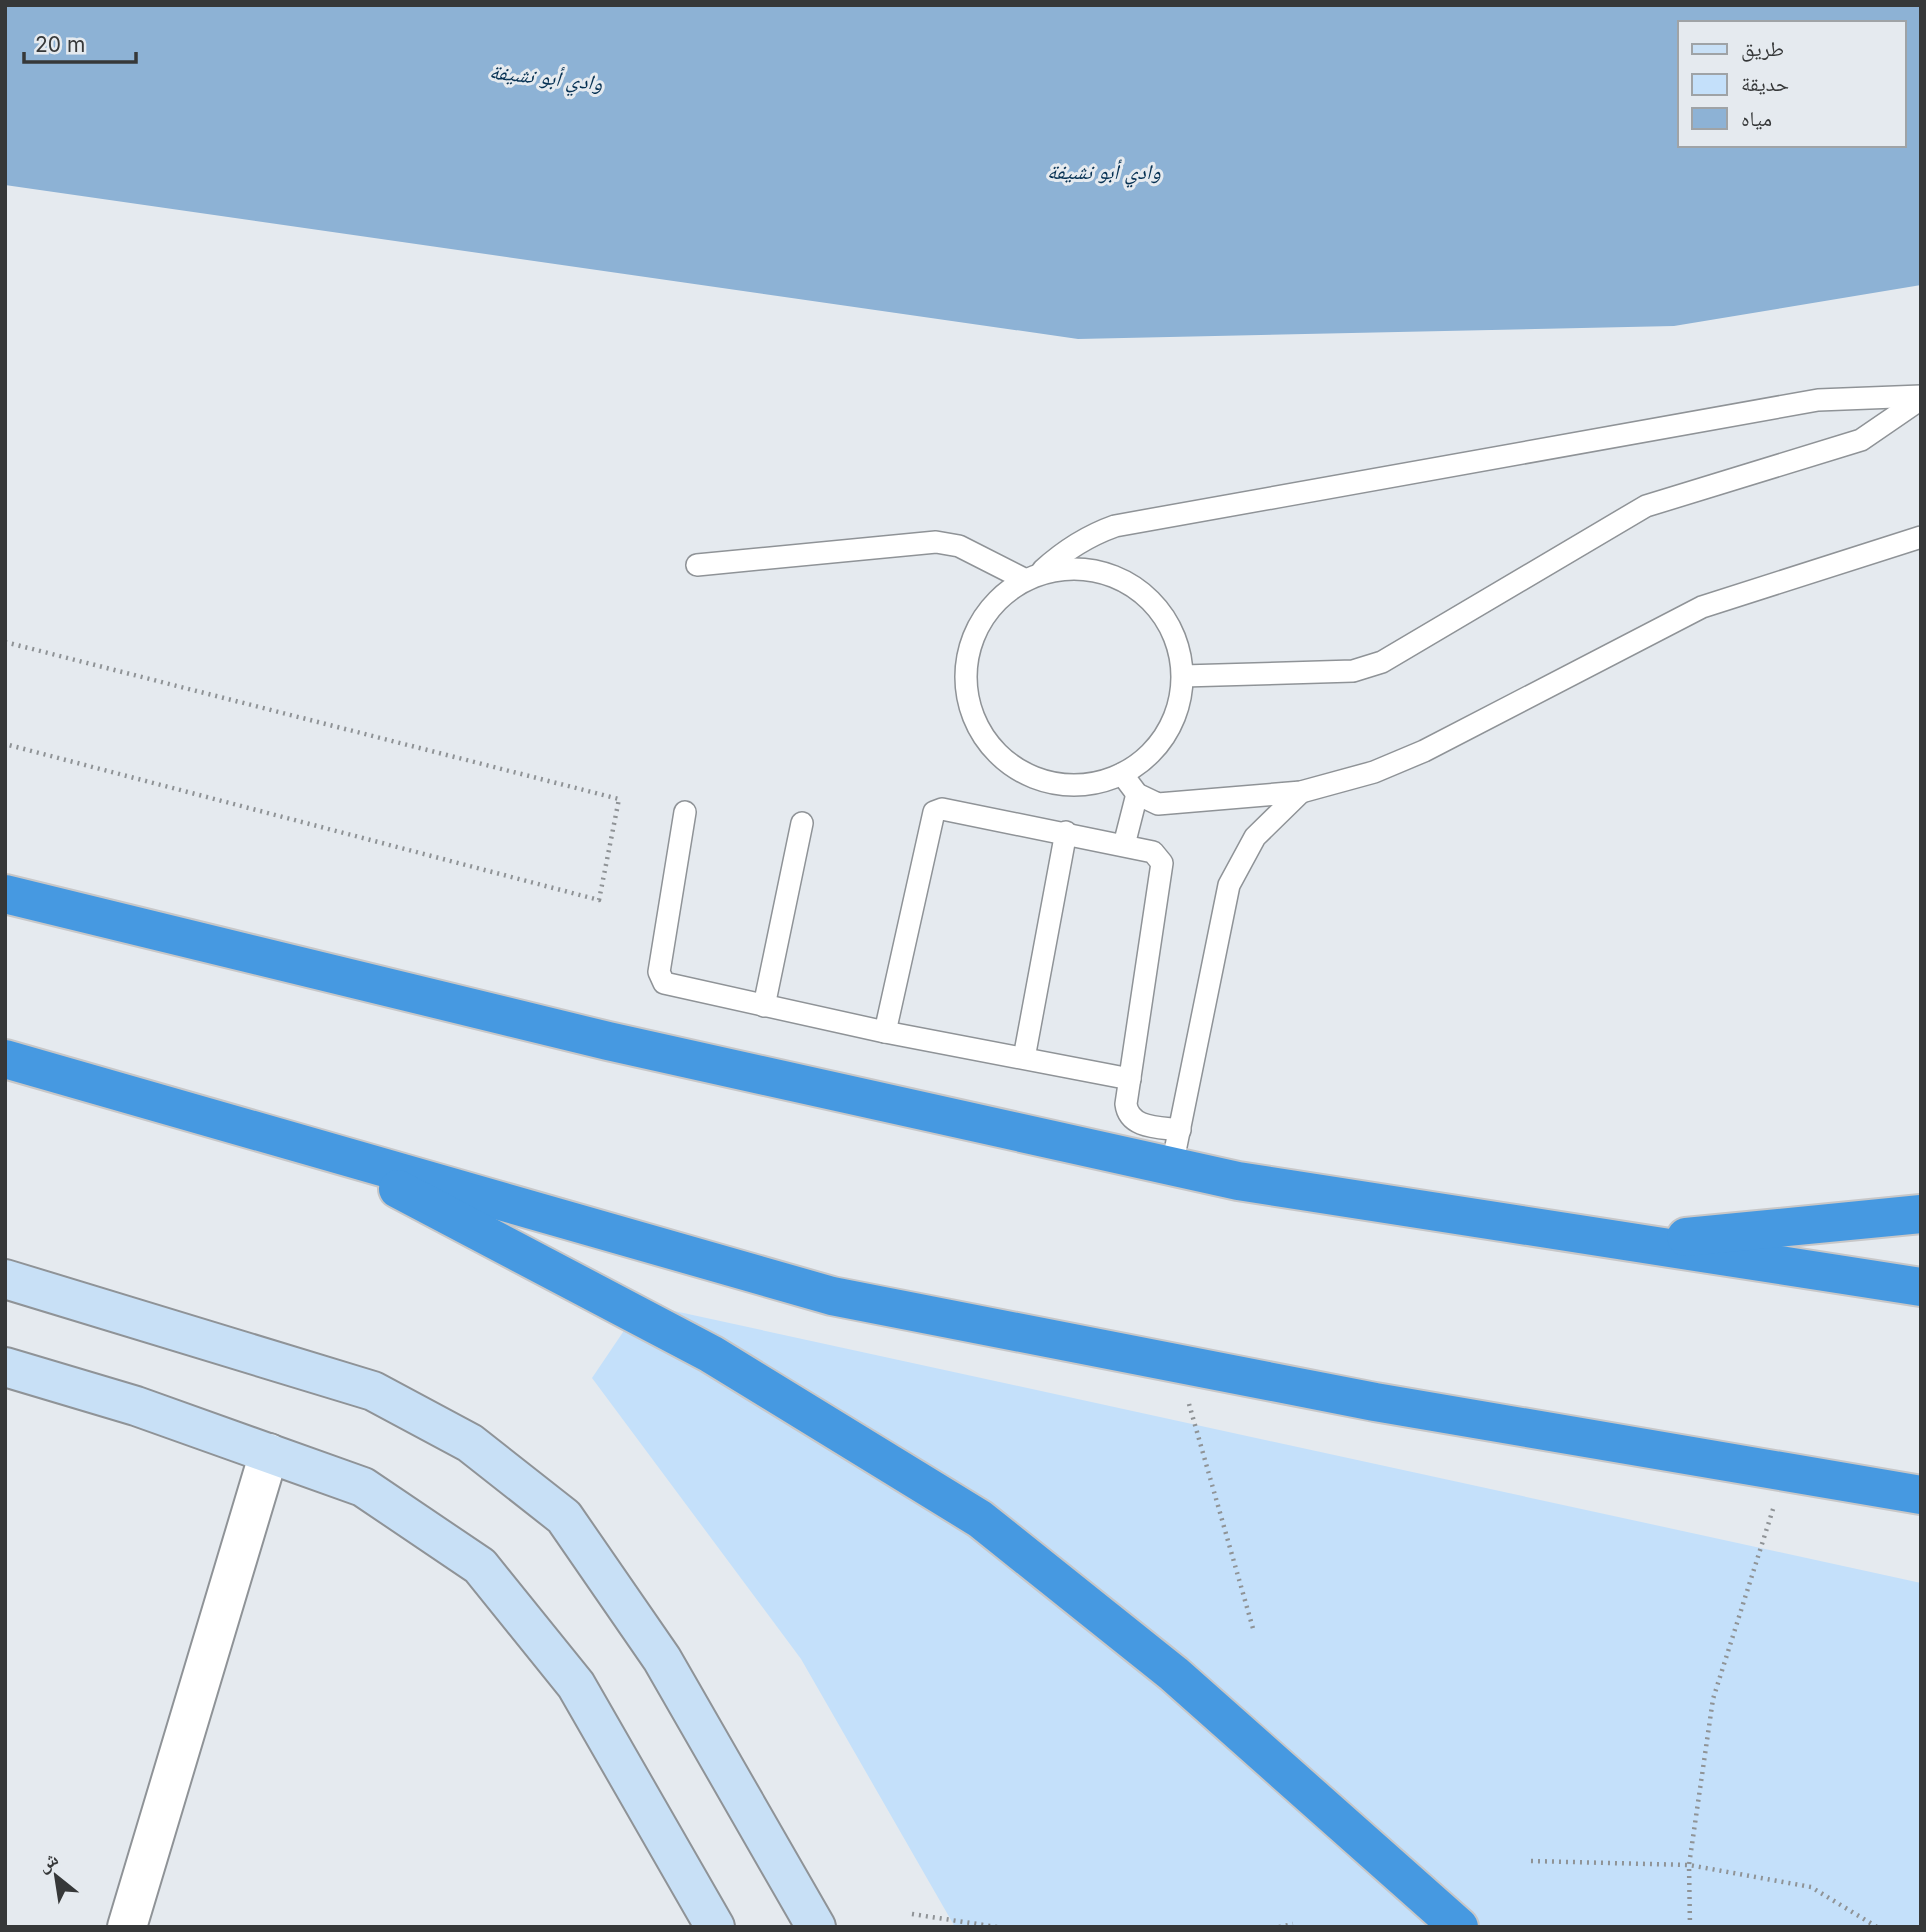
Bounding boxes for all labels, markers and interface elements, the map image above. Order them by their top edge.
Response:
scale bar [24,21,136,65]
legend [1678,21,1905,147]
text: 20 m [35,32,85,57]
text: طريق [1741,36,1784,62]
water label: وادي أبو نشيفة [488,59,604,100]
text: حديقة [1741,71,1789,96]
text: مياه [1741,106,1772,131]
water label: وادي أبو نشيفة [1047,159,1161,188]
north arrow [21,1841,91,1911]
text: ش [33,1847,62,1877]

